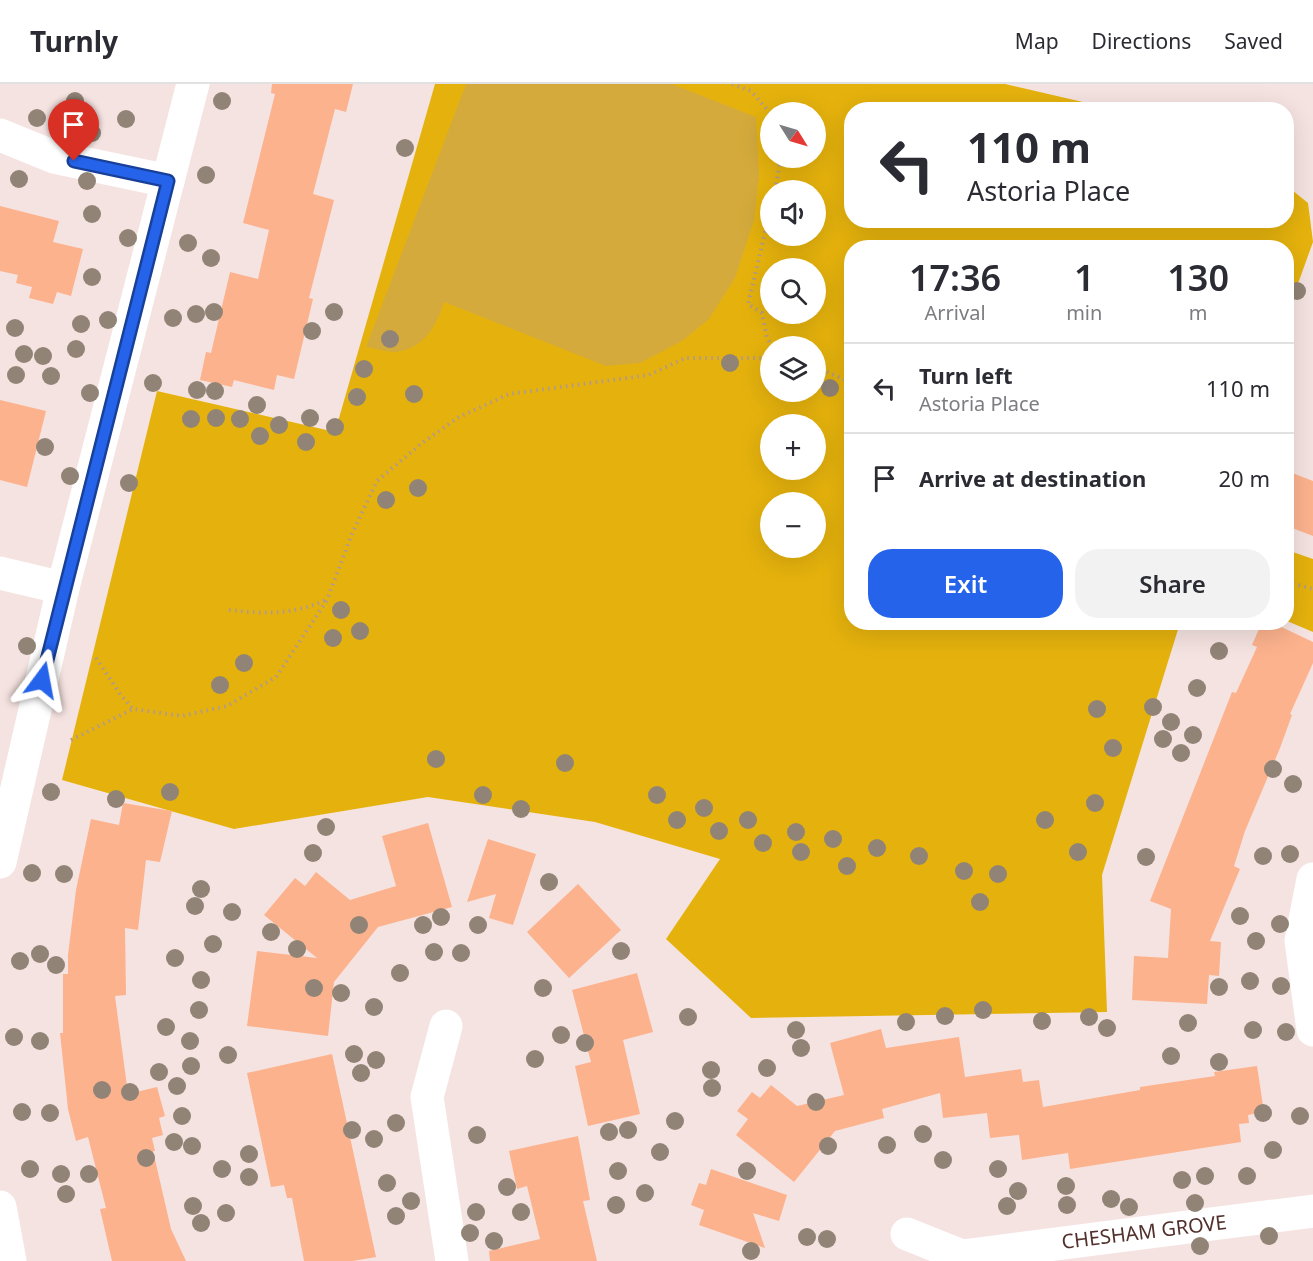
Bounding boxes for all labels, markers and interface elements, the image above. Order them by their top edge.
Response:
text: Turnly [30,22,118,60]
text: Map [1015,27,1059,55]
text: Directions [1092,27,1191,55]
text: Saved [1224,27,1283,55]
pin [48,99,99,161]
north arrow [760,102,826,168]
map controls [760,102,826,558]
icon: arrive [57,108,90,141]
text: 110 m [967,118,1091,175]
icon: left [868,126,946,204]
text: Astoria Place [967,172,1130,209]
button: sound [760,180,826,246]
text: 17:36 [909,253,1001,302]
text: 1 [1074,253,1095,302]
text: 130 [1167,253,1229,302]
button: search [760,258,826,324]
text: Arrival [925,299,986,326]
text: min [1066,299,1102,326]
text: m [1189,299,1208,326]
button: layers [760,336,826,402]
text: Turn left [919,360,1013,390]
icon: left [868,372,901,405]
text: 110 m [1206,373,1270,403]
text: Astoria Place [919,390,1040,417]
button: + [760,414,826,480]
icon: arrive [868,462,901,495]
text: Arrive at destination [919,463,1146,493]
text: 20 m [1219,463,1270,493]
button: − [760,492,826,558]
button: Exit [868,549,1063,618]
button: Share [1075,549,1270,618]
position arrow [10,648,74,712]
street label: CHESHAM GROVE [1060,1208,1228,1255]

